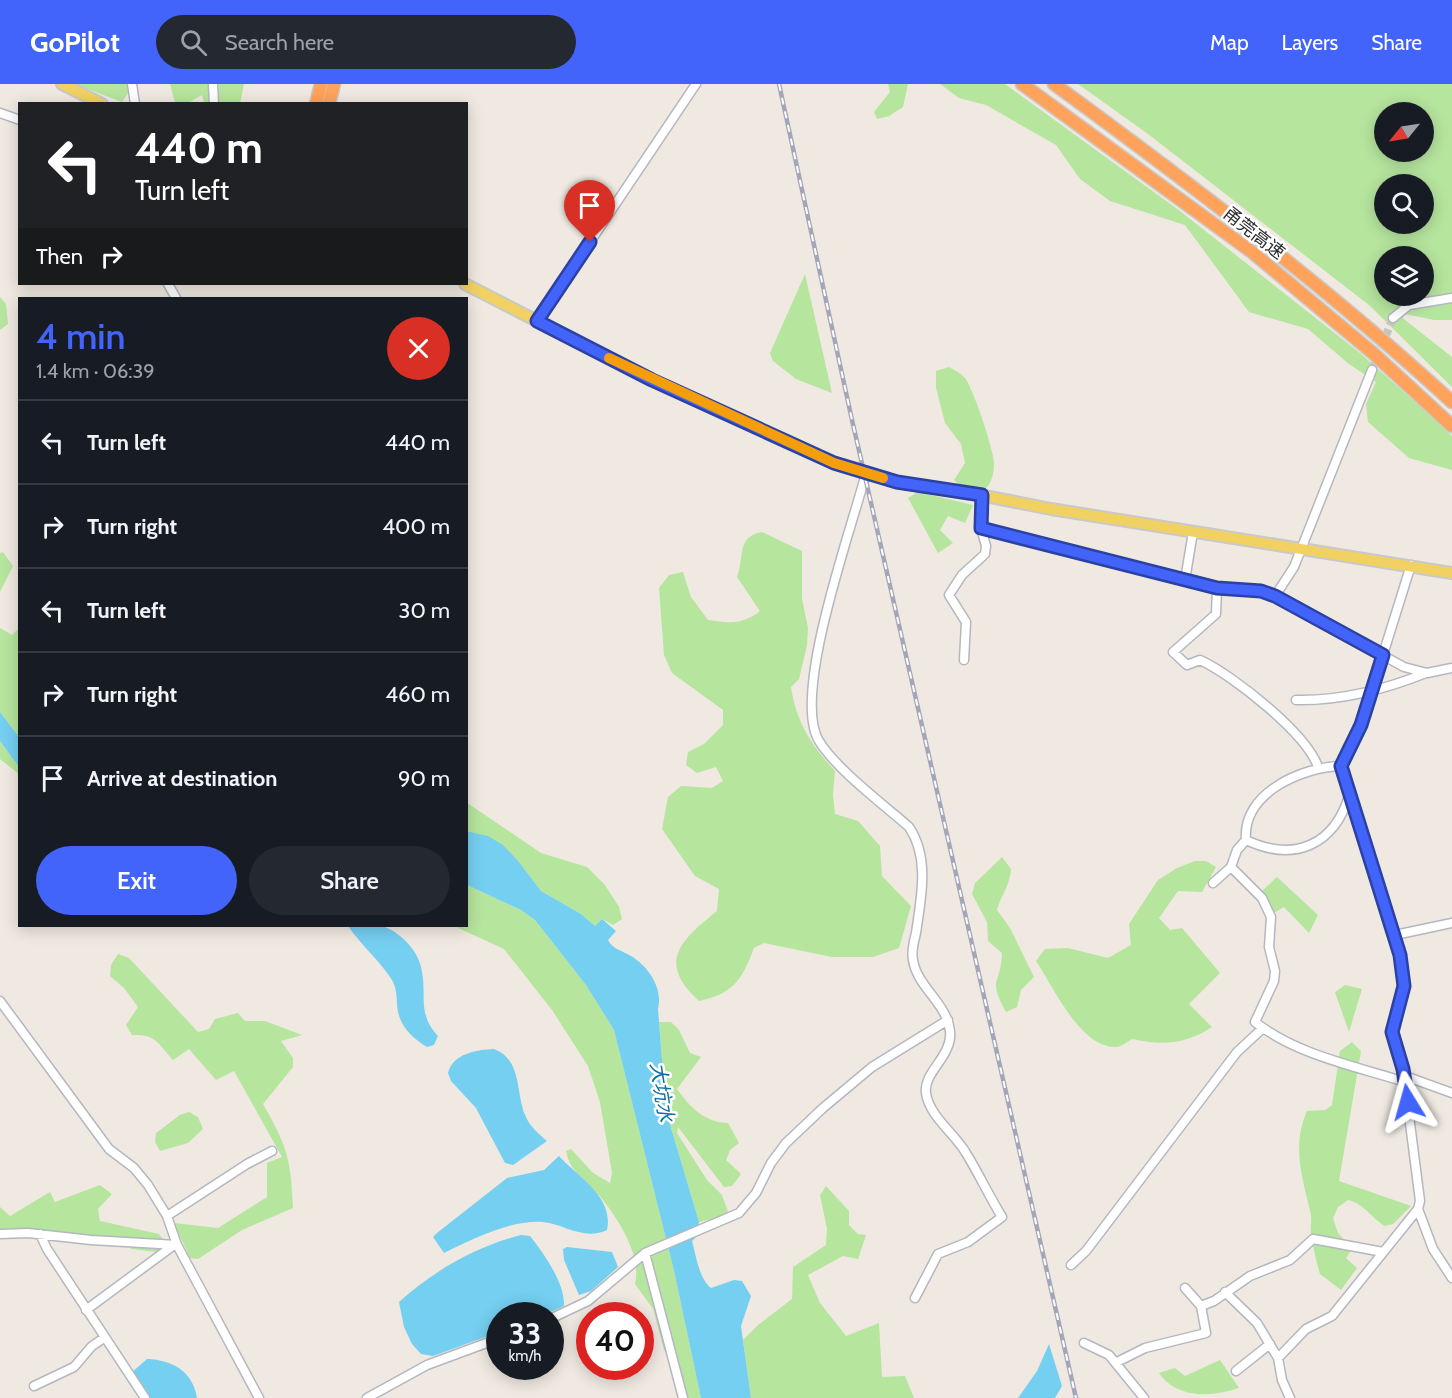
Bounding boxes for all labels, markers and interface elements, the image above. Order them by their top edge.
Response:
search box [156,15,576,69]
text: GoPilot [30,25,120,59]
icon: search [177,26,210,59]
text: Search here [225,29,334,56]
text: Map [1210,30,1249,55]
text: Layers [1282,30,1338,55]
text: Share [1371,30,1422,55]
north arrow [1374,102,1434,162]
map controls [1374,102,1434,306]
text: 440 m [135,122,263,174]
icon: left [36,126,114,204]
text: Turn left [135,174,229,207]
button: search [1374,174,1434,234]
pin [564,180,615,242]
icon: arrive [573,189,606,222]
street label: 甬莞高速 [1219,202,1289,264]
icon: right [95,240,128,273]
text: Then [36,243,83,270]
button: layers [1374,246,1434,306]
text: 4 min [36,314,126,358]
button: close [387,317,450,380]
text: 1.4 km · 06:39 [36,359,155,383]
icon: left [36,426,69,459]
text: Turn left [87,429,166,456]
text: 440 m [385,429,450,456]
icon: right [36,510,69,543]
text: Turn right [87,513,177,540]
text: 400 m [382,513,450,540]
icon: left [36,594,69,627]
text: Turn left [87,597,166,624]
text: 30 m [398,597,450,624]
icon: right [36,678,69,711]
text: Turn right [87,681,177,708]
text: 460 m [385,681,450,708]
icon: arrive [36,762,69,795]
text: Arrive at destination [87,765,277,792]
text: 90 m [398,765,450,792]
button: Exit [36,846,237,915]
button: Share [249,846,450,915]
water label: 大坑水 [645,1060,679,1124]
position arrow [1376,1070,1440,1134]
speed limit sign: 40 [576,1302,654,1380]
text: 33 [509,1315,541,1352]
text: km/h [509,1347,541,1365]

